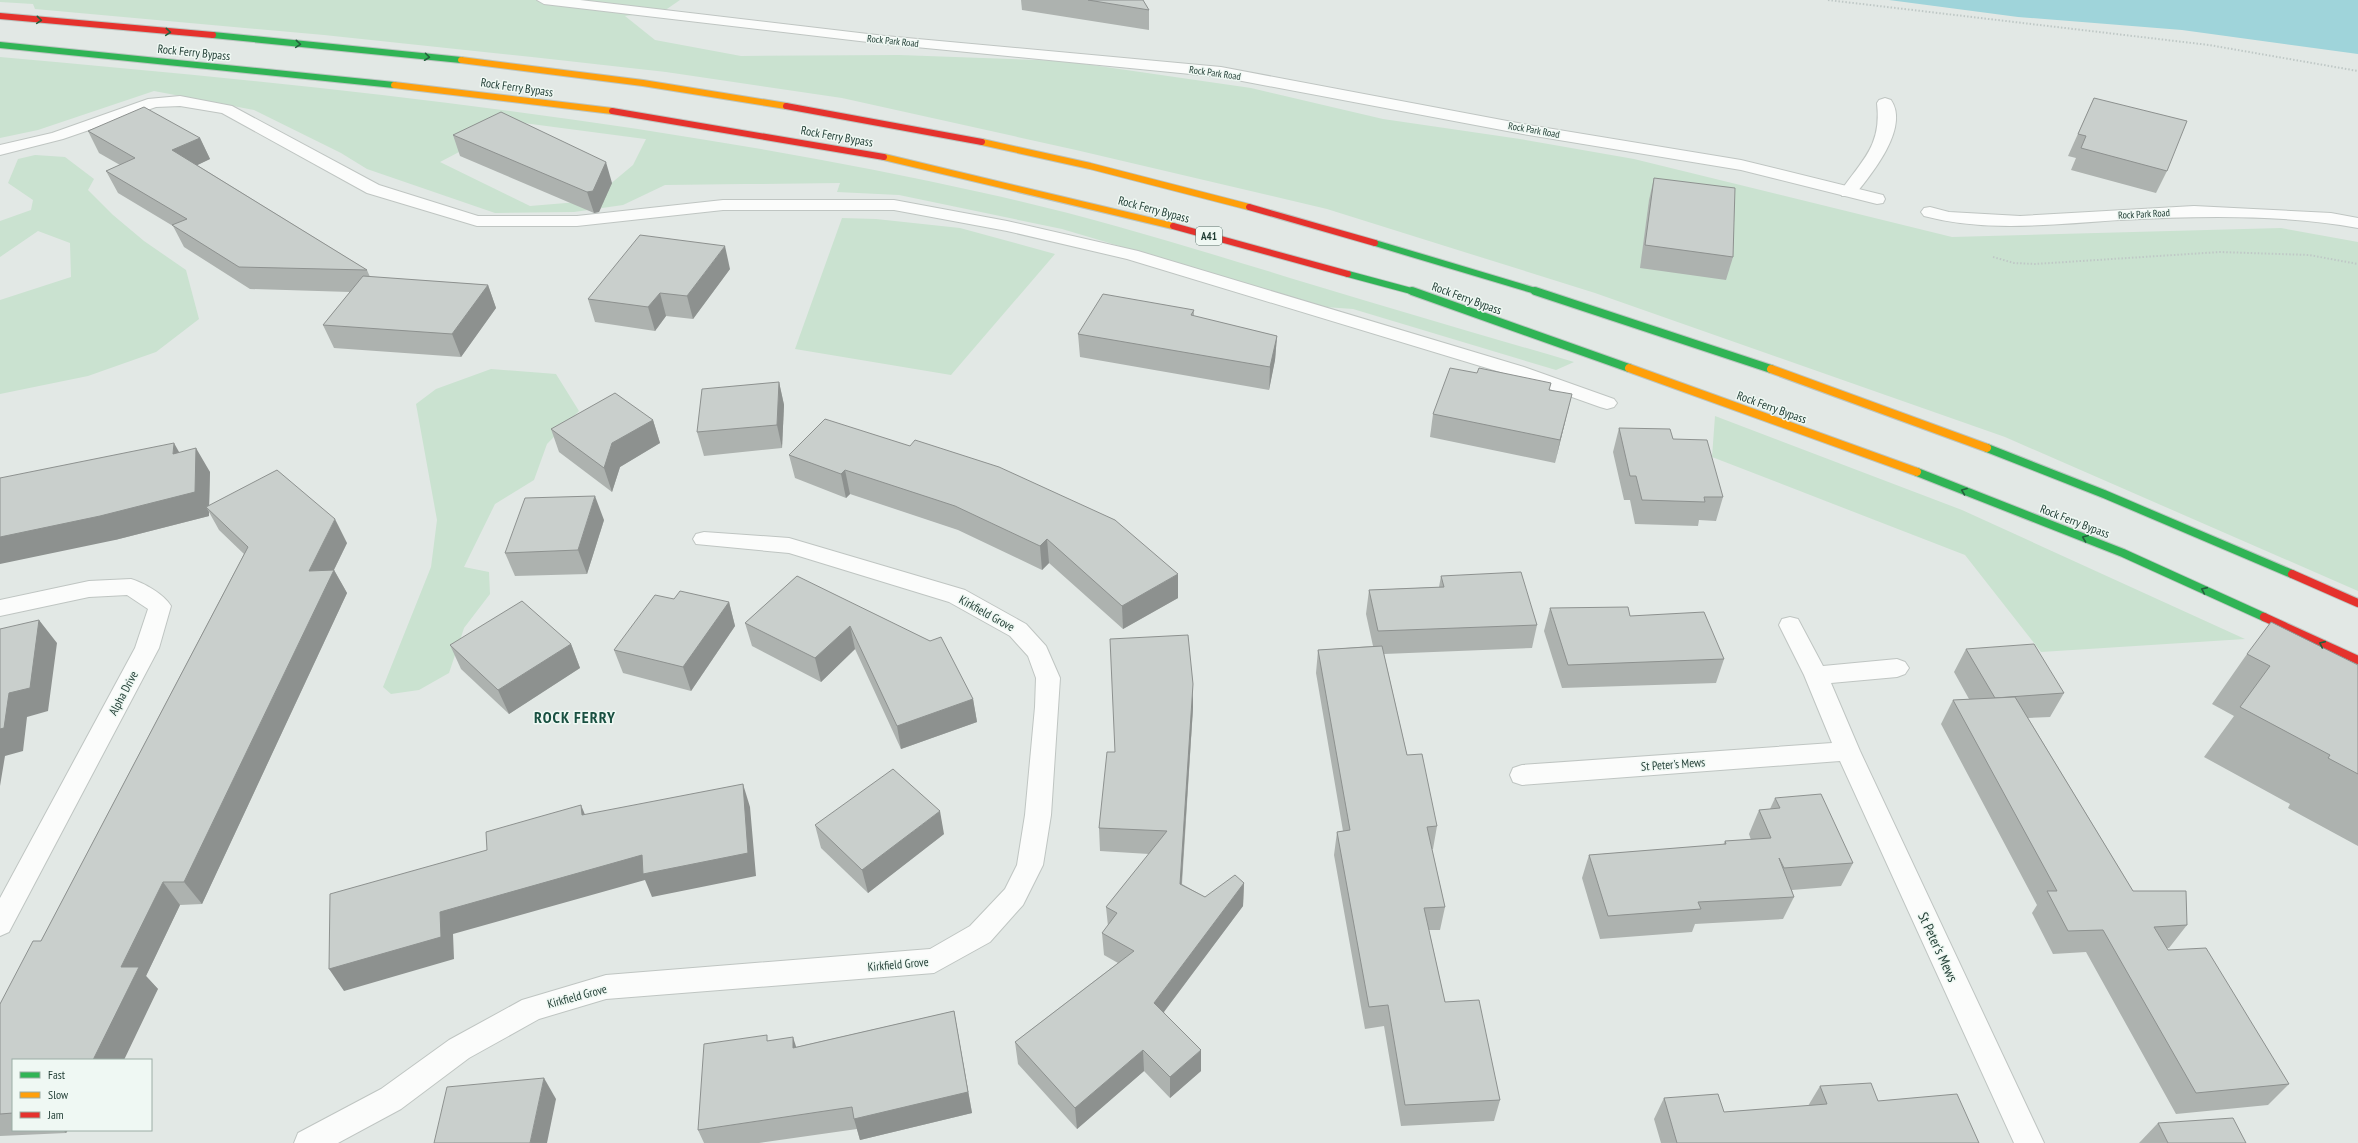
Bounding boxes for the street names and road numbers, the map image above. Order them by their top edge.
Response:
street label: Rock Park Road [867,32,919,50]
street label: Rock Ferry Bypass [157,41,231,63]
street label: Rock Park Road [1188,63,1242,83]
street label: Rock Ferry Bypass [480,74,554,100]
street label: Rock Park Road [1507,119,1561,141]
street label: Rock Ferry Bypass [800,122,874,150]
street label: Rock Ferry Bypass [1117,192,1191,226]
street label: Rock Park Road [2118,206,2170,222]
road number: A41 [1196,227,1222,245]
street label: Rock Ferry Bypass [1430,278,1504,318]
street label: Rock Ferry Bypass [1735,387,1809,427]
street label: Rock Ferry Bypass [2038,501,2112,541]
street label: Kirkfield Grove [957,592,1017,634]
street label: Alpha Drive [105,668,141,718]
street label: St Peter's Mews [1640,754,1706,774]
street label: St Peter's Mews [1914,909,1962,985]
street label: Kirkfield Grove [867,954,929,974]
street label: Kirkfield Grove [546,981,608,1011]

